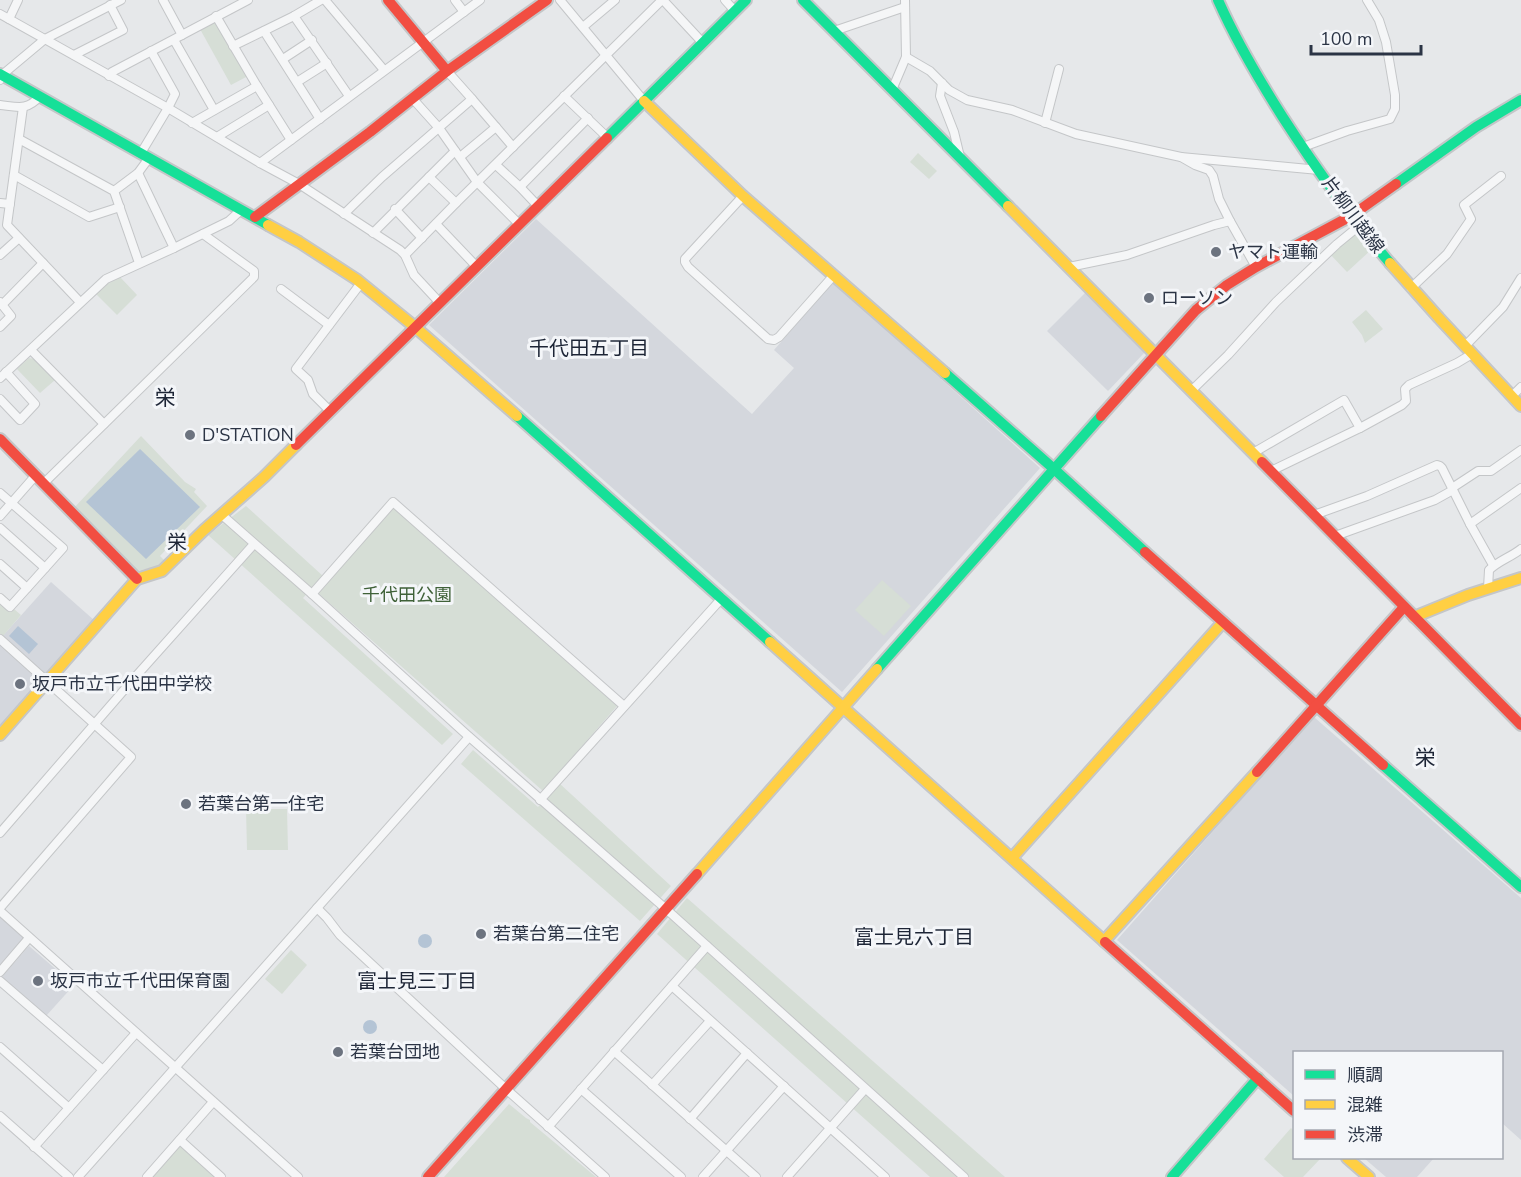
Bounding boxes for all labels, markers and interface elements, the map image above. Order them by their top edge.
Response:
scale bar [1311,18,1420,56]
text: 100 m [1320,27,1372,51]
street label: 片柳川越線 [1316,172,1390,258]
place label: ヤマト運輸 [1228,240,1318,264]
marker: ヤマト運輸 [1209,245,1223,259]
place label: ローソン [1161,286,1233,310]
marker: ローソン [1142,291,1156,305]
district label: 千代田五丁目 [529,335,649,362]
district label: 栄 [155,384,176,412]
place label: D'STATION [202,423,294,447]
marker: D'STATION [183,428,197,442]
district label: 栄 [167,529,187,556]
park label: 千代田公園 [362,583,452,607]
place label: 坂戸市立千代田中学校 [32,672,212,696]
marker: 坂戸市立千代田中学校 [13,677,27,691]
district label: 栄 [1415,744,1436,772]
place label: 若葉台第一住宅 [198,792,324,816]
marker: 若葉台第一住宅 [179,797,193,811]
place label: 若葉台第二住宅 [493,922,619,946]
district label: 富士見六丁目 [854,924,974,951]
marker: 若葉台第二住宅 [474,927,488,941]
district label: 富士見三丁目 [357,968,477,995]
place label: 坂戸市立千代田保育園 [50,969,230,993]
marker: 坂戸市立千代田保育園 [31,974,45,988]
place label: 若葉台団地 [350,1040,440,1064]
marker: 若葉台団地 [331,1045,345,1059]
legend [1293,1051,1503,1159]
text: 順調 [1347,1063,1383,1087]
text: 混雑 [1347,1093,1383,1117]
text: 渋滞 [1347,1123,1383,1147]

